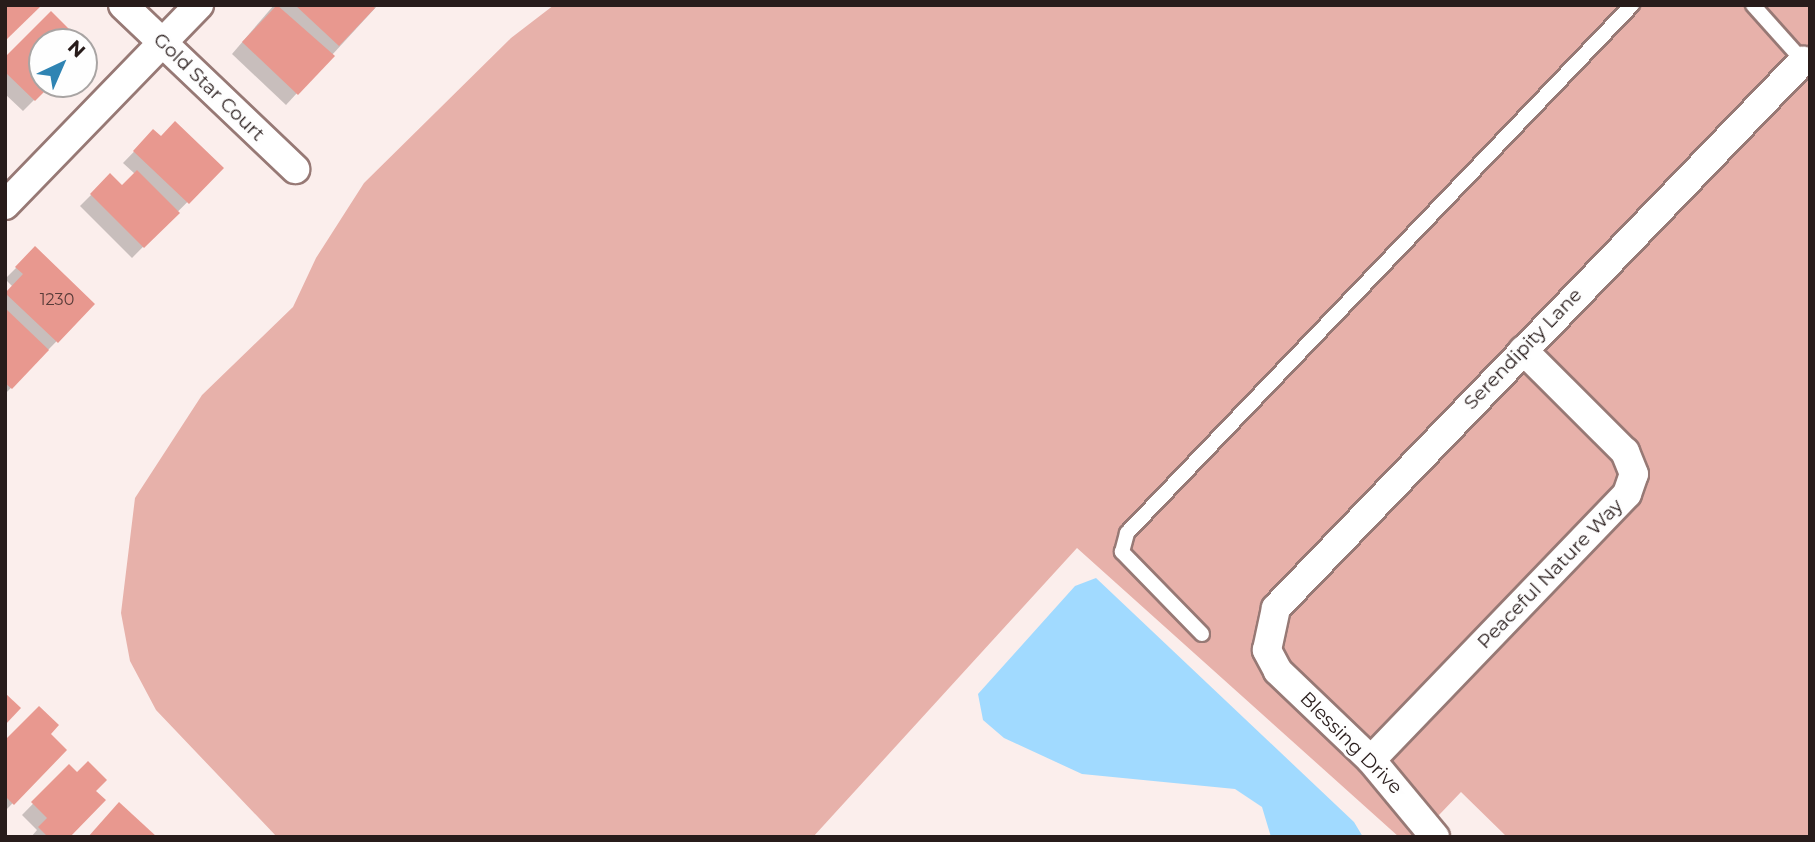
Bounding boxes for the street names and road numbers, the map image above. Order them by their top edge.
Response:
street label: Gold Star Court [149,28,269,146]
street label: Serendipity Lane [1459,284,1587,414]
street label: Peaceful Nature Way [1473,494,1627,654]
street label: Blessing Drive [1295,687,1407,799]

